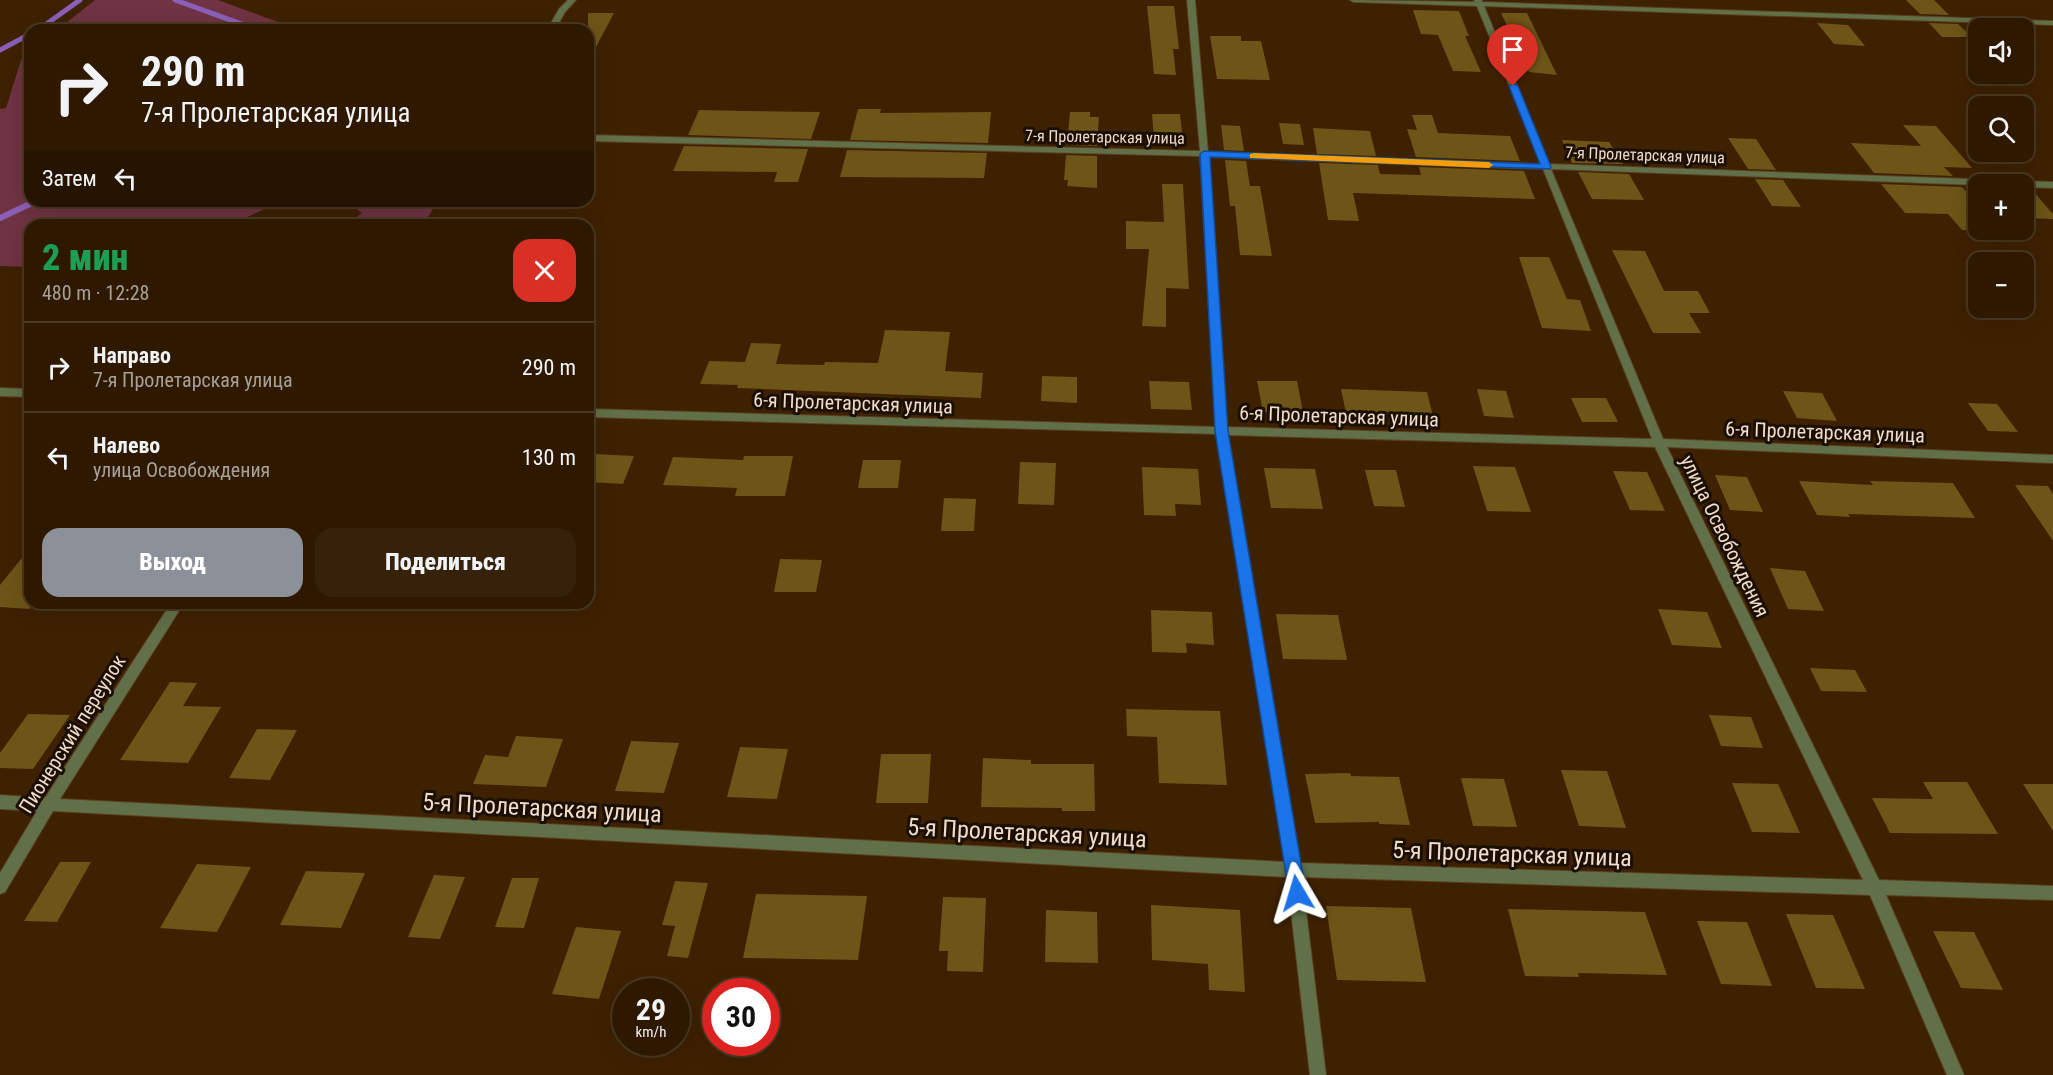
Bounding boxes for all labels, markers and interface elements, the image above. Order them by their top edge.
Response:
map controls [1968,18,2034,318]
button: sound [1968,18,2034,84]
pin [1487,24,1538,86]
icon: arrive [1496,33,1529,66]
text: 290 m [141,47,246,96]
icon: right [42,48,120,126]
button: search [1968,96,2034,162]
text: 7-я Пролетарская улица [141,97,410,129]
street label: 7-я Пролетарская улица [1025,126,1185,148]
street label: 7-я Пролетарская улица [1565,143,1725,167]
icon: left [109,162,142,195]
text: Затем [42,166,97,191]
button: + [1968,174,2034,240]
text: 2 мин [42,237,128,279]
button: close [513,239,576,302]
button: − [1968,252,2034,318]
text: 480 m · 12:28 [42,281,149,305]
text: Направо [93,343,171,368]
icon: right [42,351,75,384]
text: 290 m [522,355,576,380]
text: 7-я Пролетарская улица [93,368,293,392]
street label: 6-я Пролетарская улица [753,388,953,418]
street label: 6-я Пролетарская улица [1239,401,1439,431]
street label: 6-я Пролетарская улица [1725,417,1925,447]
text: Налево [93,433,160,458]
icon: left [42,441,75,474]
text: 130 m [522,445,576,470]
street label: улица Освобождения [1675,451,1775,621]
text: улица Освобождения [93,458,270,482]
button: Выход [42,528,303,597]
button: Поделиться [315,528,576,597]
street label: Пионерский переулок [14,650,131,818]
street label: 5-я Пролетарская улица [422,788,662,828]
street label: 5-я Пролетарская улица [907,813,1147,853]
street label: 5-я Пролетарская улица [1392,836,1632,872]
position arrow [1265,861,1329,925]
speed limit sign: 30 [702,978,780,1056]
text: 29 [636,992,666,1027]
text: km/h [636,1023,666,1041]

